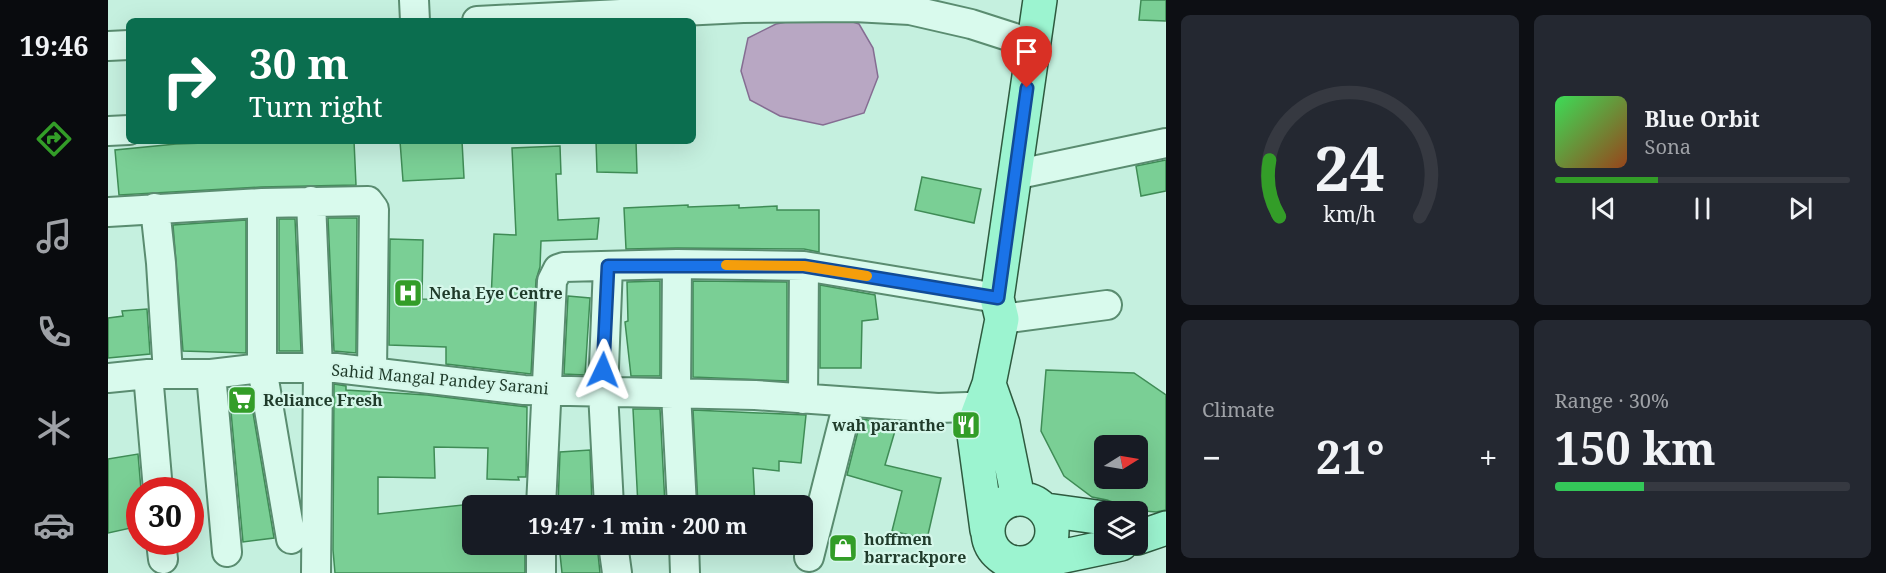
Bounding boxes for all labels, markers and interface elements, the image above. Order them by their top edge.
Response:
pin [1001,26,1052,88]
text: 19:46 [19,27,89,64]
text: 30 m [249,34,349,91]
icon: arrive [1010,35,1043,68]
icon: right [150,42,228,120]
text: Turn right [249,88,382,125]
text: Blue Orbit [1645,103,1760,133]
icon: directions [33,118,75,160]
text: 24 [1314,124,1385,209]
text: Sona [1645,133,1691,160]
icon: previous [1587,192,1620,225]
icon: pause [1686,192,1719,225]
icon: next [1784,192,1817,225]
text: km/h [1323,200,1376,229]
icon: music [33,215,75,257]
hospital icon: Neha Eye Centre [392,277,424,309]
place label: Neha Eye Centre [429,282,563,304]
icon: phone [33,311,75,353]
position arrow [571,338,635,402]
street label: Sahid Mangal Pandey Sarani [330,359,550,399]
supermarket icon: Reliance Fresh [226,384,258,416]
text: Range · 30% [1555,387,1669,414]
place label: Reliance Fresh [263,389,383,411]
text: Climate [1202,396,1275,423]
icon: climate [33,407,75,449]
restaurant icon: wah paranthe [950,409,982,441]
place label: wah paranthe [831,414,945,436]
text: 150 km [1555,417,1716,478]
text: 21° [1316,426,1385,487]
north arrow [1094,435,1148,489]
map controls [1094,435,1148,555]
text: − [1202,435,1221,480]
text: + [1479,435,1497,480]
speed limit sign: 30 [126,477,204,555]
button: layers [1094,501,1148,555]
icon: car [33,504,75,546]
text: 19:47 · 1 min · 200 m [528,510,747,540]
place label: hoffmen barrackpore [864,528,966,568]
shop icon: hoffmen barrackpore [827,532,859,564]

